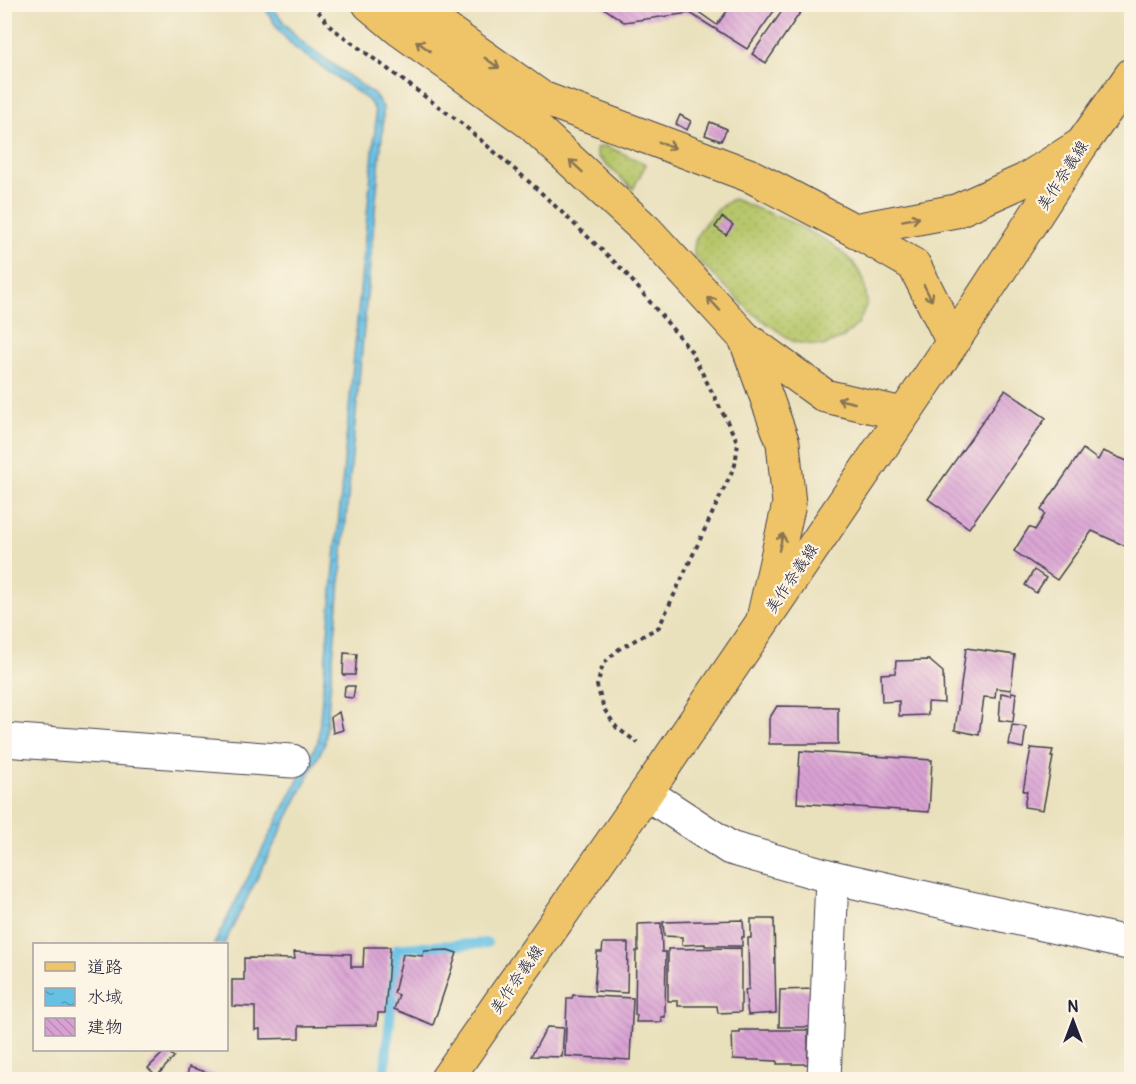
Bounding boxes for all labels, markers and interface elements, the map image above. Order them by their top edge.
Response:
one-way arrow [415,40,431,52]
one-way arrow [483,57,499,69]
street label: 美作奈義線 [1033,137,1093,215]
one-way arrow [658,140,676,151]
one-way arrow [569,159,584,173]
one-way arrow [901,213,921,224]
one-way arrow [922,283,934,301]
one-way arrow [707,296,721,311]
one-way arrow [837,395,856,407]
one-way arrow [775,532,787,551]
street label: 美作奈義線 [761,540,822,617]
street label: 美作奈義線 [486,941,548,1018]
legend [33,943,228,1051]
text: 道路 [87,956,123,979]
text: 水域 [87,986,123,1009]
north arrow [1043,991,1103,1051]
text: N [1068,997,1079,1017]
text: 建物 [87,1016,123,1039]

